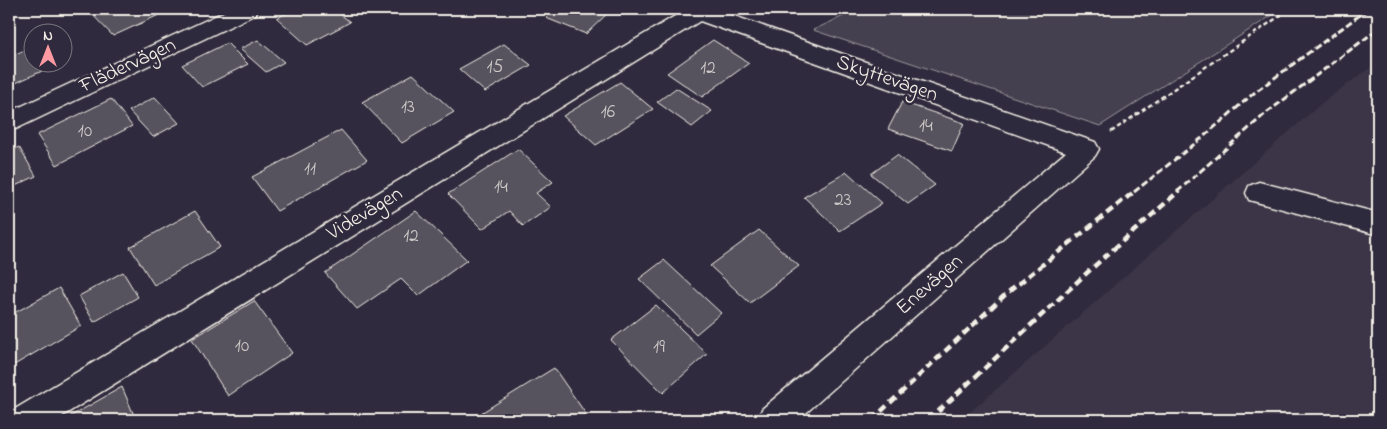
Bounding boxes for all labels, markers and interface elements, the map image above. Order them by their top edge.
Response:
north arrow [22,22,72,72]
text: N [43,26,53,47]
street label: Flädervägen [74,31,182,104]
street label: Skyttevägen [831,48,942,112]
house number: 15 [487,54,504,81]
house number: 12 [700,55,716,82]
house number: 13 [401,94,415,121]
house number: 16 [601,99,615,126]
house number: 14 [919,113,933,140]
house number: 10 [78,118,92,145]
house number: 11 [304,156,316,183]
house number: 14 [494,174,508,201]
street label: Videvägen [320,180,410,251]
house number: 23 [834,187,852,214]
house number: 12 [403,223,419,250]
street label: Enevägen [890,247,972,324]
house number: 10 [235,333,249,360]
house number: 19 [653,334,665,361]

